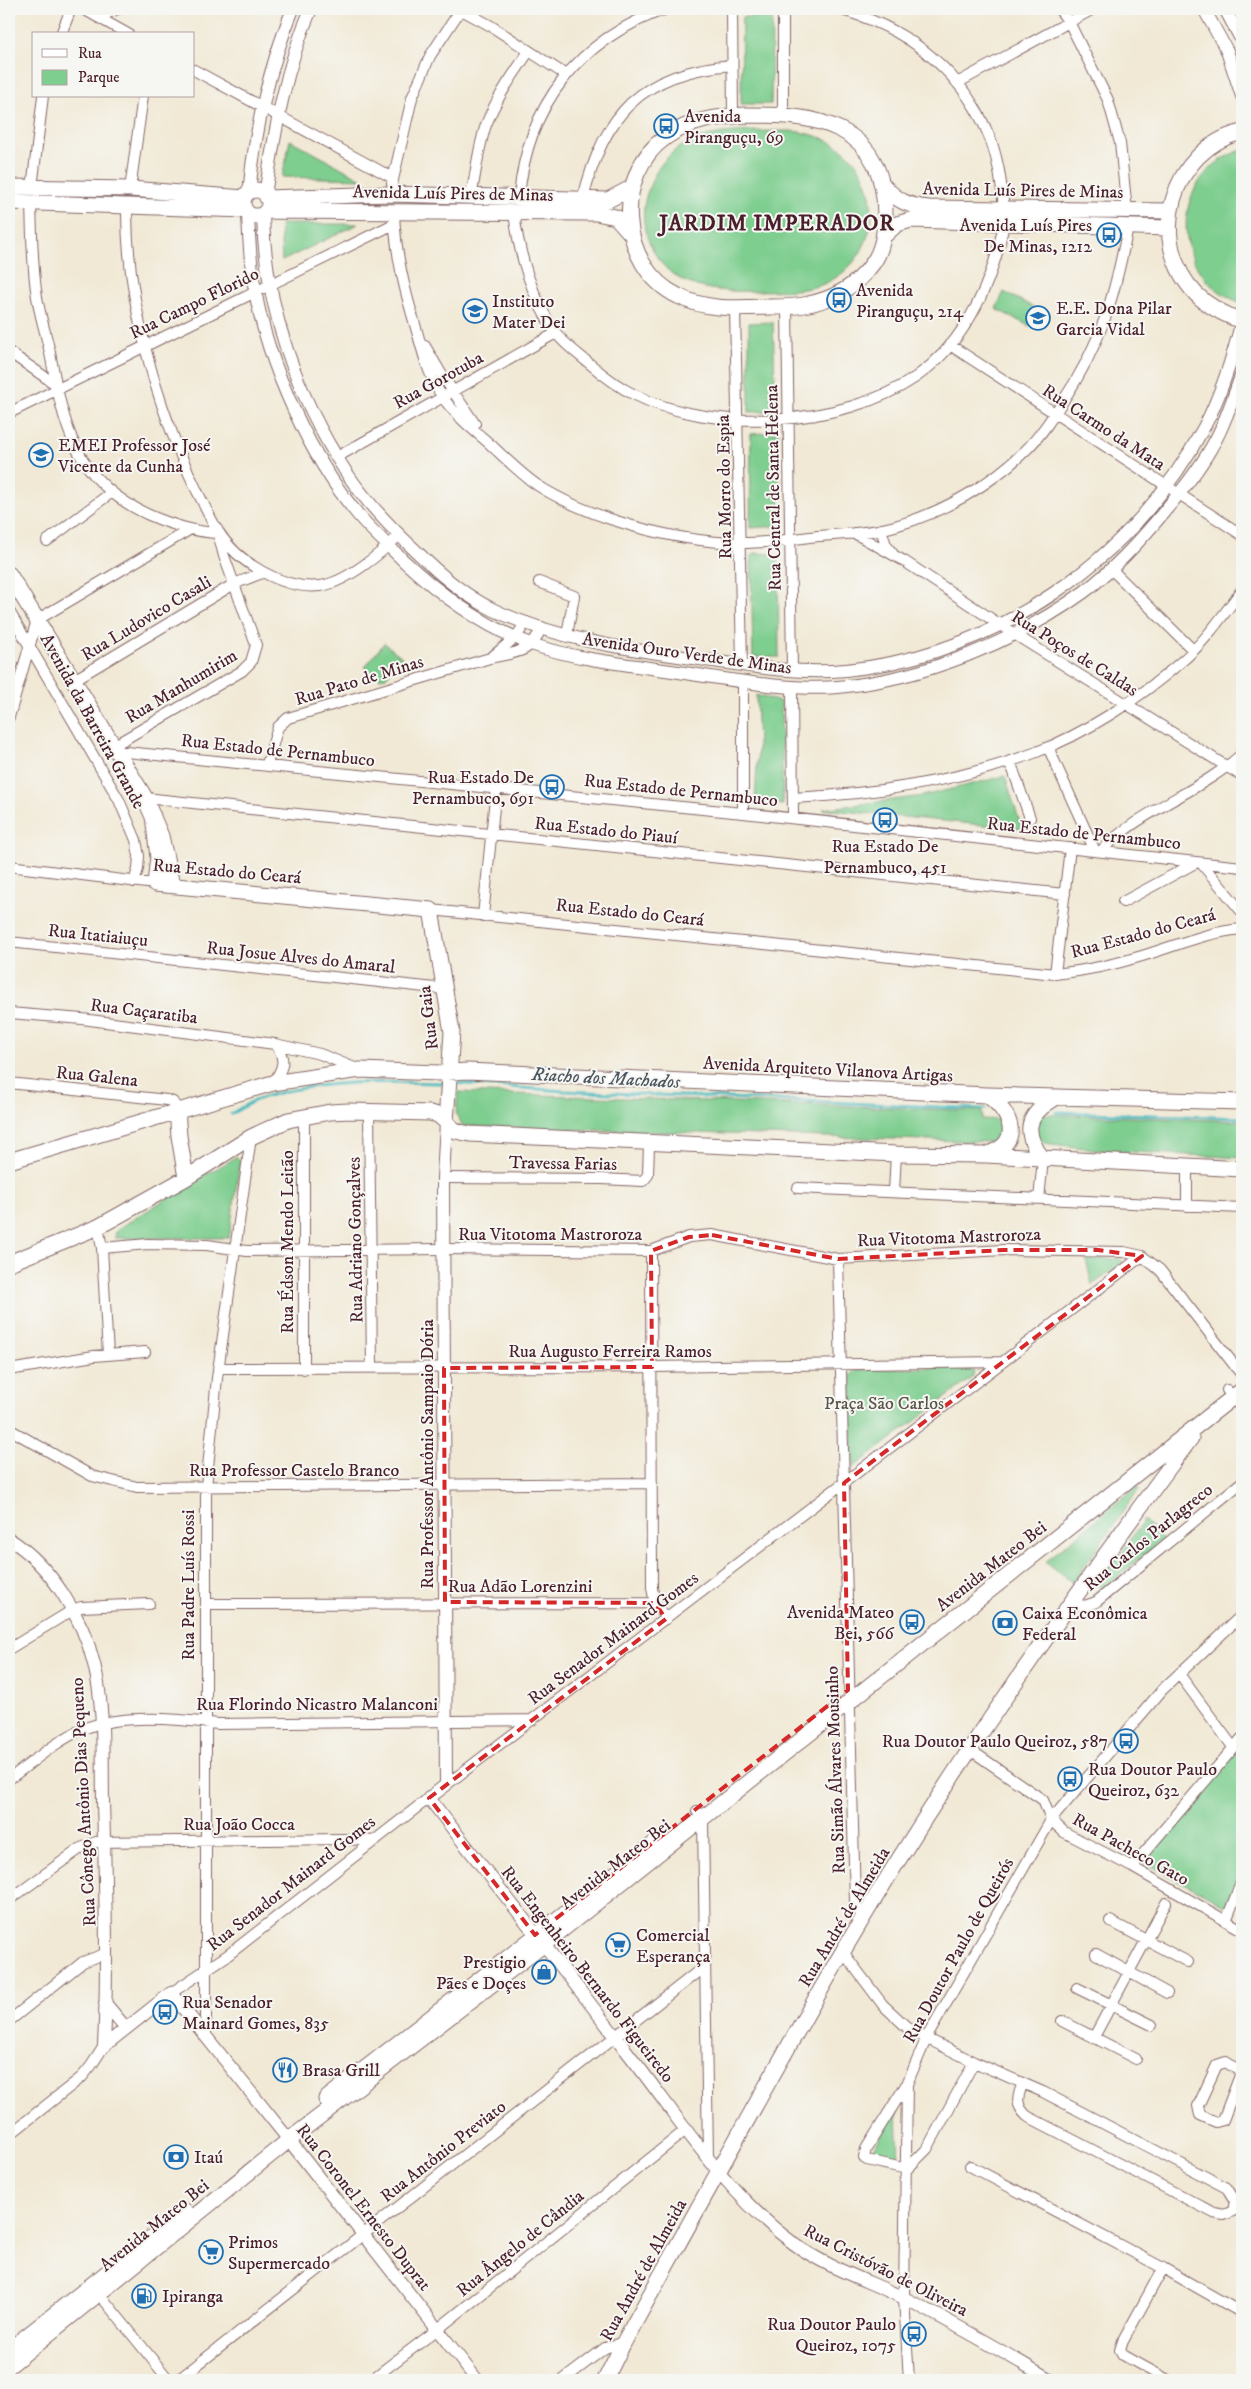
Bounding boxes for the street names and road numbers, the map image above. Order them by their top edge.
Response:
street label: Avenida Luís Pires de Minas [922,178,1124,204]
street label: Avenida Luís Pires de Minas [352,181,554,207]
street label: Rua Campo Florido [126,263,263,345]
street label: Rua Gorotuba [390,347,488,415]
street label: Rua Carmo da Mata [1038,380,1170,476]
street label: Rua Central de Santa Helena [761,384,787,591]
street label: Rua Morro do Espia [713,414,737,560]
street label: Rua Ludovico Casali [77,571,216,666]
street label: Rua Poços de Caldas [1007,606,1142,702]
street label: Avenida Ouro Verde de Minas [581,628,793,680]
street label: Avenida da Barreira Grande [35,630,149,813]
street label: Rua Manhumirim [122,645,241,729]
street label: Rua Pato de Minas [292,651,426,711]
street label: Rua Estado de Pernambuco [180,730,376,772]
street label: Rua Estado de Pernambuco [583,770,779,812]
street label: Rua Estado do Piauí [533,813,680,850]
street label: Rua Estado de Pernambuco [986,813,1182,855]
street label: Rua Estado do Ceará [152,855,302,889]
street label: Rua Estado do Ceará [555,894,705,932]
street label: Rua Estado do Ceará [1068,904,1218,964]
street label: Rua Itatiaiuçu [47,920,149,952]
street label: Rua Josue Alves do Amaral [205,937,397,979]
street label: Rua Gaia [414,984,444,1051]
street label: Rua Caçaratiba [89,994,199,1030]
street label: Avenida Arquiteto Vilanova Artigas [702,1052,954,1088]
street label: Rua Galena [55,1062,139,1092]
street label: Rua Édson Mendo Leitão [277,1150,299,1334]
street label: Travessa Farias [509,1152,617,1176]
street label: Rua Adriano Gonçalves [344,1157,368,1323]
street label: Rua Vitotoma Mastroroza [458,1224,642,1246]
street label: Rua Vitotoma Mastroroza [857,1224,1042,1252]
street label: Rua Professor Antônio Sampaio Dória [417,1319,439,1589]
street label: Rua Augusto Ferreira Ramos [508,1341,712,1363]
street label: Rua Professor Castelo Branco [189,1460,400,1482]
street label: Rua Carlos Parlagreco [1080,1479,1218,1597]
street label: Rua Padre Luís Rossi [178,1510,200,1660]
street label: Avenida Mateo Bei [932,1517,1051,1617]
street label: Rua Senador Mainard Gomes [524,1567,703,1710]
street label: Rua Adão Lorenzini [448,1576,592,1598]
street label: Rua Simão Álvares Mousinho [820,1665,851,1874]
street label: Rua Cônego Antônio Dias Pequeno [66,1677,102,1927]
street label: Rua Florindo Nicastro Malanconi [196,1694,438,1716]
street label: Rua Pacheco Gato [1068,1809,1193,1891]
street label: Rua Senador Mainard Gomes [203,1811,380,1956]
street label: Rua João Cocca [183,1814,295,1836]
street label: Avenida Mateo Bei [556,1815,675,1915]
street label: Rua André de Almeida [794,1843,895,1991]
street label: Rua Doutor Paulo de Queirós [899,1854,1019,2047]
street label: Rua Engenheiro Bernardo Figueiredo [496,1862,679,2087]
street label: Rua Antônio Previato [376,2096,511,2208]
street label: Rua Coronel Ernesto Duprat [291,2120,435,2296]
street label: Avenida Mateo Bei [95,2175,214,2277]
street label: Rua Ângelo de Cândia [452,2185,589,2302]
street label: Rua André de Almeida [596,2195,692,2345]
street label: Rua Cristóvão de Oliveira [800,2220,972,2322]

